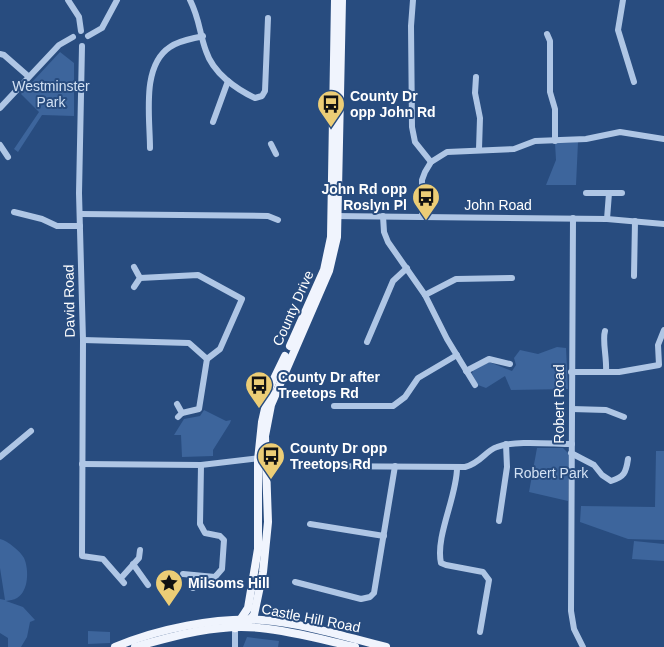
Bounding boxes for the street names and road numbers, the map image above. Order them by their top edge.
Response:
street label: John Road [464,197,532,213]
street label: David Road [60,264,78,338]
street label: County Drive [269,268,317,348]
street label: Robert Road [551,364,567,444]
street label: Castle Hill Road [260,601,362,635]

